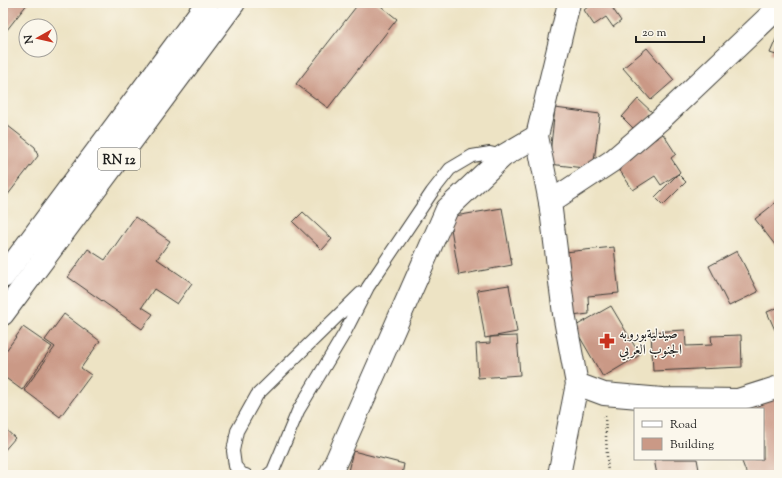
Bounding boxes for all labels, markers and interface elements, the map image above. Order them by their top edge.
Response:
north arrow [18,18,58,58]
scale bar [636,18,704,44]
text: 20 m [642,24,667,42]
text: N [21,34,38,46]
road number: RN 12 [98,148,140,170]
place label: صيدليةبوروبه الجنوب الغربي [619,325,682,361]
pharmacy icon: صيدليةبوروبه الجنوب الغربي [598,332,616,350]
legend [634,408,764,460]
text: Road [670,416,697,434]
text: Building [670,436,714,454]

